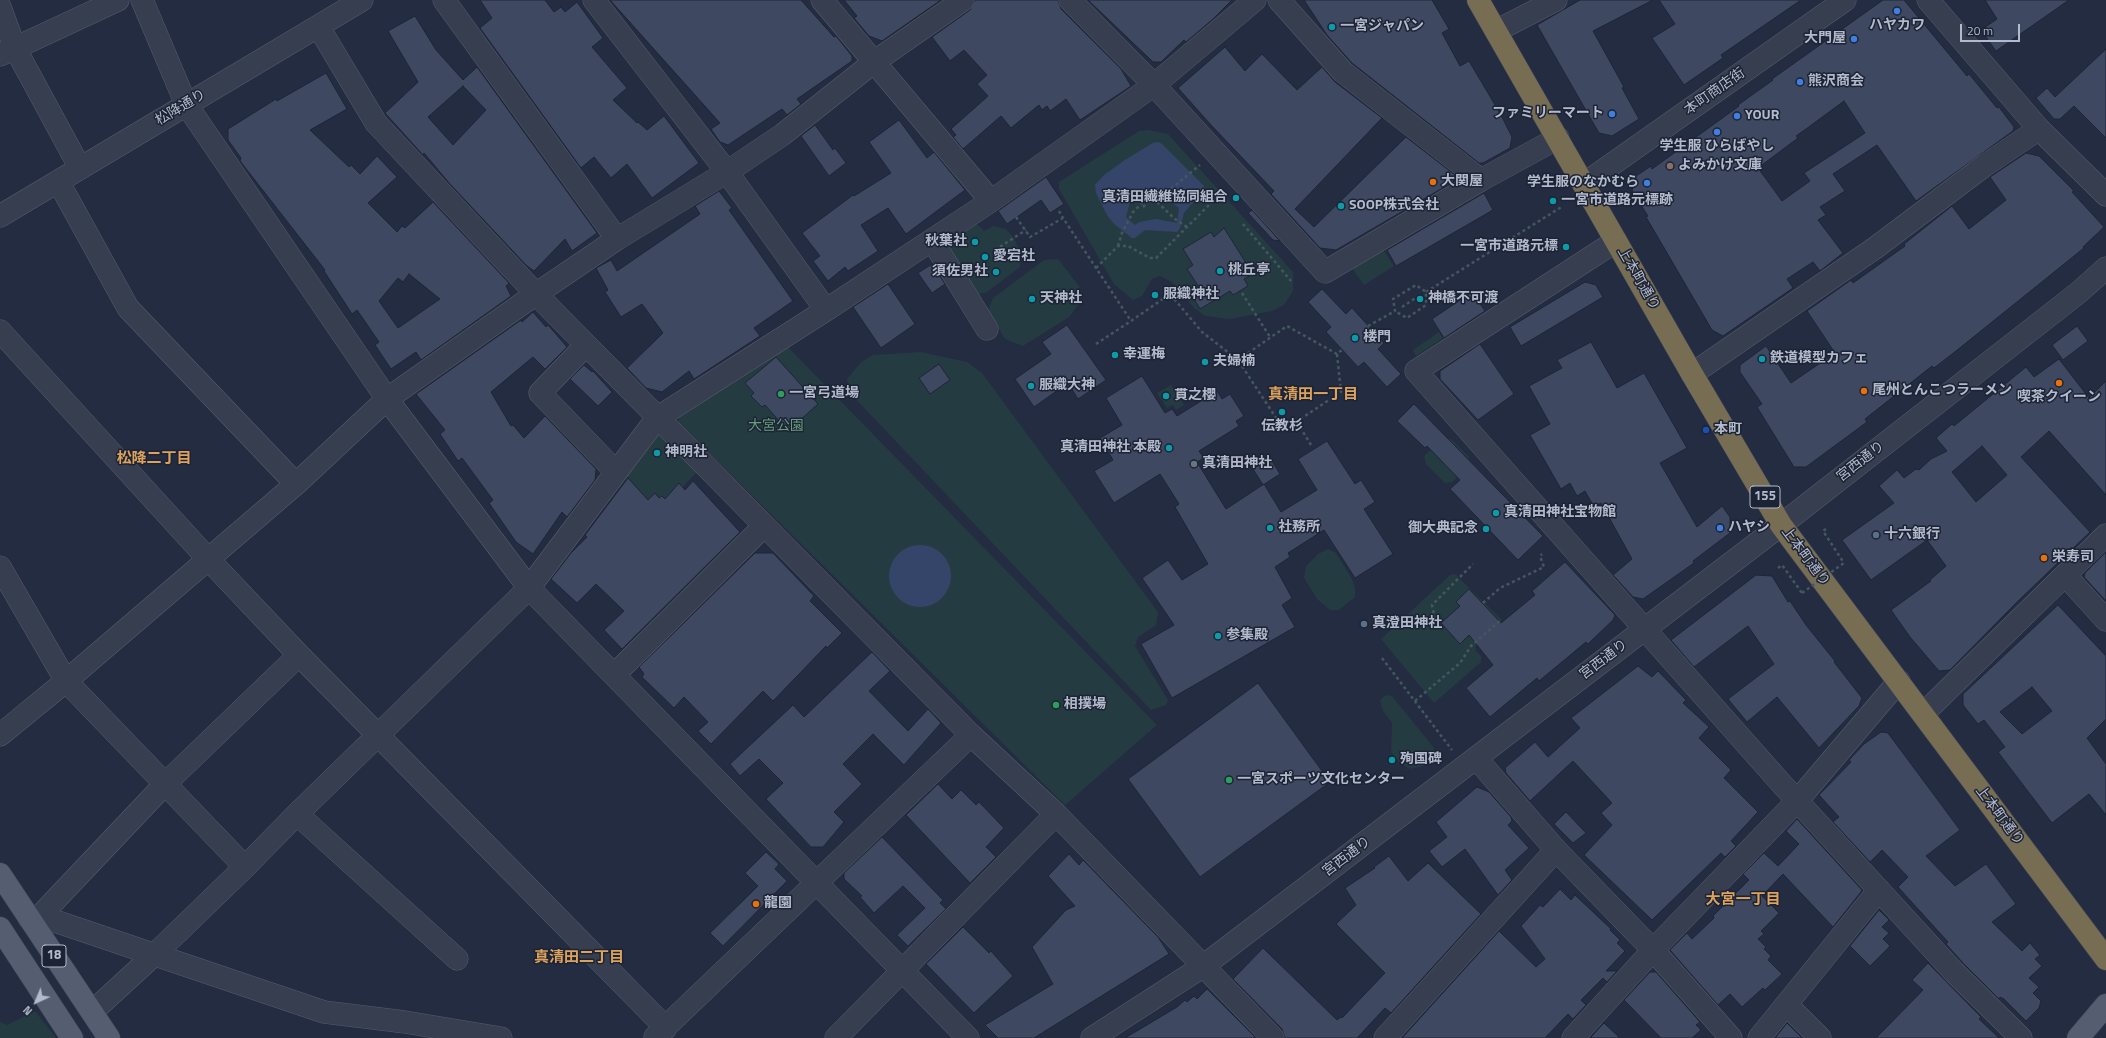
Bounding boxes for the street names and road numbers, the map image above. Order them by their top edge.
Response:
street label: 本町商店街 [1682,65,1748,119]
street label: 松降通り [153,86,209,130]
street label: 上本町通り [1613,244,1663,314]
street label: 宮西通り [1834,438,1888,486]
road number: 155 [1750,486,1780,508]
street label: 上本町通り [1777,524,1833,590]
street label: 宮西通り [1577,636,1631,684]
street label: 上本町通り [1971,783,2027,849]
street label: 宮西通り [1320,833,1374,881]
road number: 18 [42,945,66,967]

